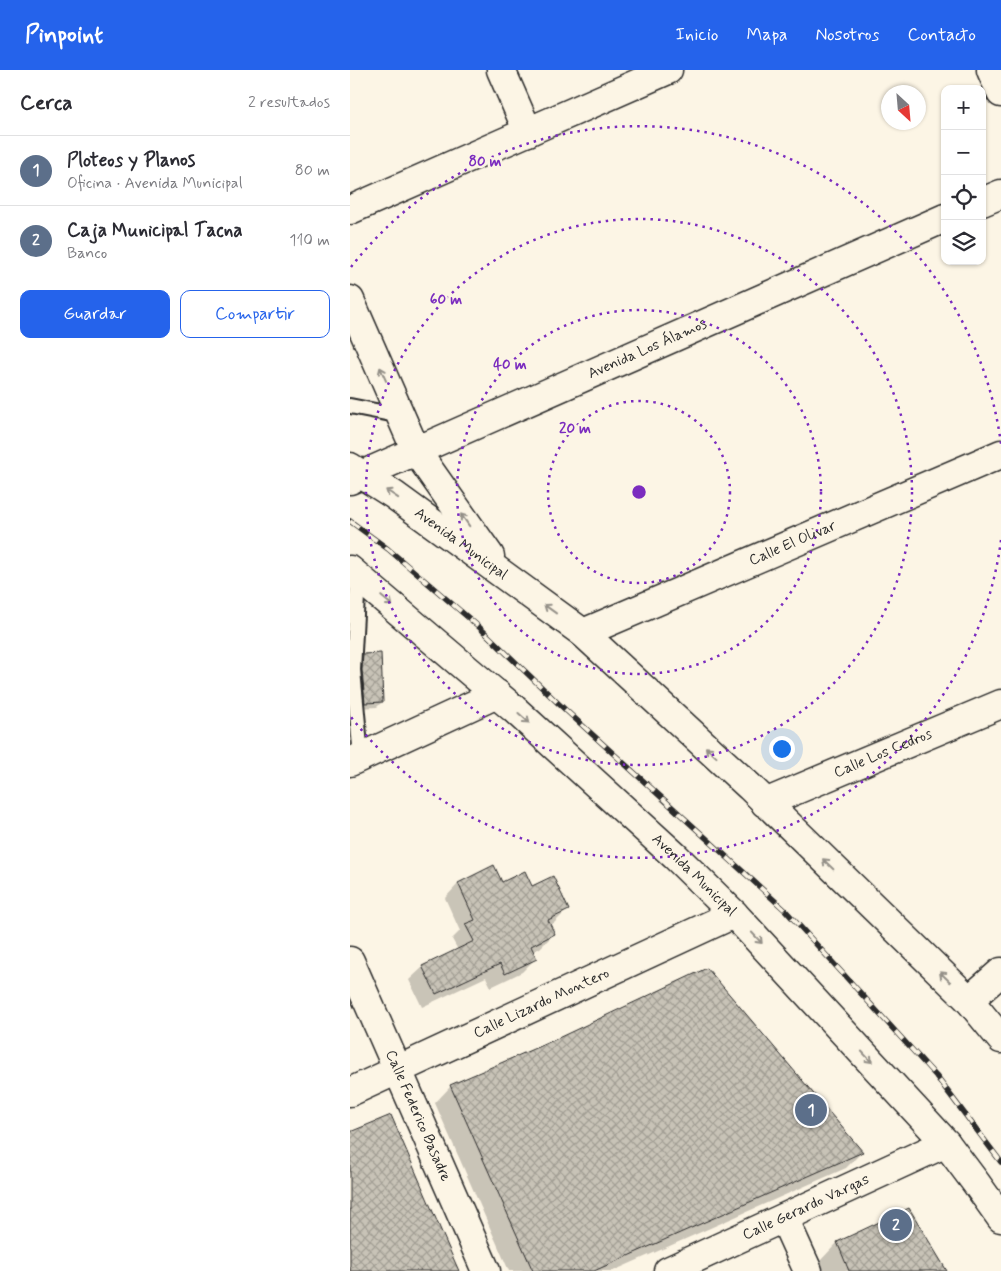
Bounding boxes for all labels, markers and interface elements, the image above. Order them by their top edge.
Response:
text: Pinpoint [25,20,103,51]
text: Inicio [676,23,718,47]
text: Mapa [746,23,787,47]
text: Nosotros [815,23,880,47]
text: Contacto [908,23,976,47]
north arrow [881,85,926,130]
map controls [941,85,986,265]
button: + [941,85,986,130]
text: Cerca [20,89,73,117]
text: 2 resultados [248,92,330,113]
button: − [941,130,986,175]
text: Ploteos y Planos [67,148,195,173]
text: 80 m [468,152,502,172]
text: 1 [32,160,40,181]
text: 80 m [295,160,330,181]
text: Oficina · Avenida Municipal [67,173,243,194]
button: locate [941,175,986,220]
text: Caja Municipal Tacna [67,218,243,243]
button: layers [941,220,986,265]
text: 2 [32,230,40,251]
text: 110 m [289,230,330,251]
text: Banco [67,243,107,264]
button: Guardar [20,290,170,338]
button: Compartir [180,290,330,338]
text: 60 m [430,290,462,310]
street label: Avenida Los Álamos [585,314,710,384]
text: 40 m [493,355,527,375]
one-way arrow [377,367,387,382]
text: 20 m [559,419,591,439]
centre of rings [630,483,648,501]
one-way arrow [386,489,400,499]
street label: Avenida Municipal [410,503,512,585]
one-way arrow [460,513,470,527]
street label: Calle El Olivar [746,516,840,571]
one-way arrow [380,596,393,607]
one-way arrow [543,604,557,614]
one-way arrow [517,712,530,724]
street label: Calle Los Cedros [831,724,936,783]
your location [769,736,795,762]
one-way arrow [705,746,717,758]
street label: Avenida Municipal [647,829,741,921]
one-way arrow [822,858,834,870]
one-way arrow [751,931,762,944]
street label: Calle Lizardo Montero [470,963,613,1043]
one-way arrow [939,971,952,983]
street label: Calle Federico Basadre [380,1047,456,1185]
one-way arrow [861,1051,873,1064]
pin: 1 [795,1091,827,1129]
street label: Calle Gerardo Vargas [739,1169,873,1245]
pin: 2 [880,1206,912,1244]

